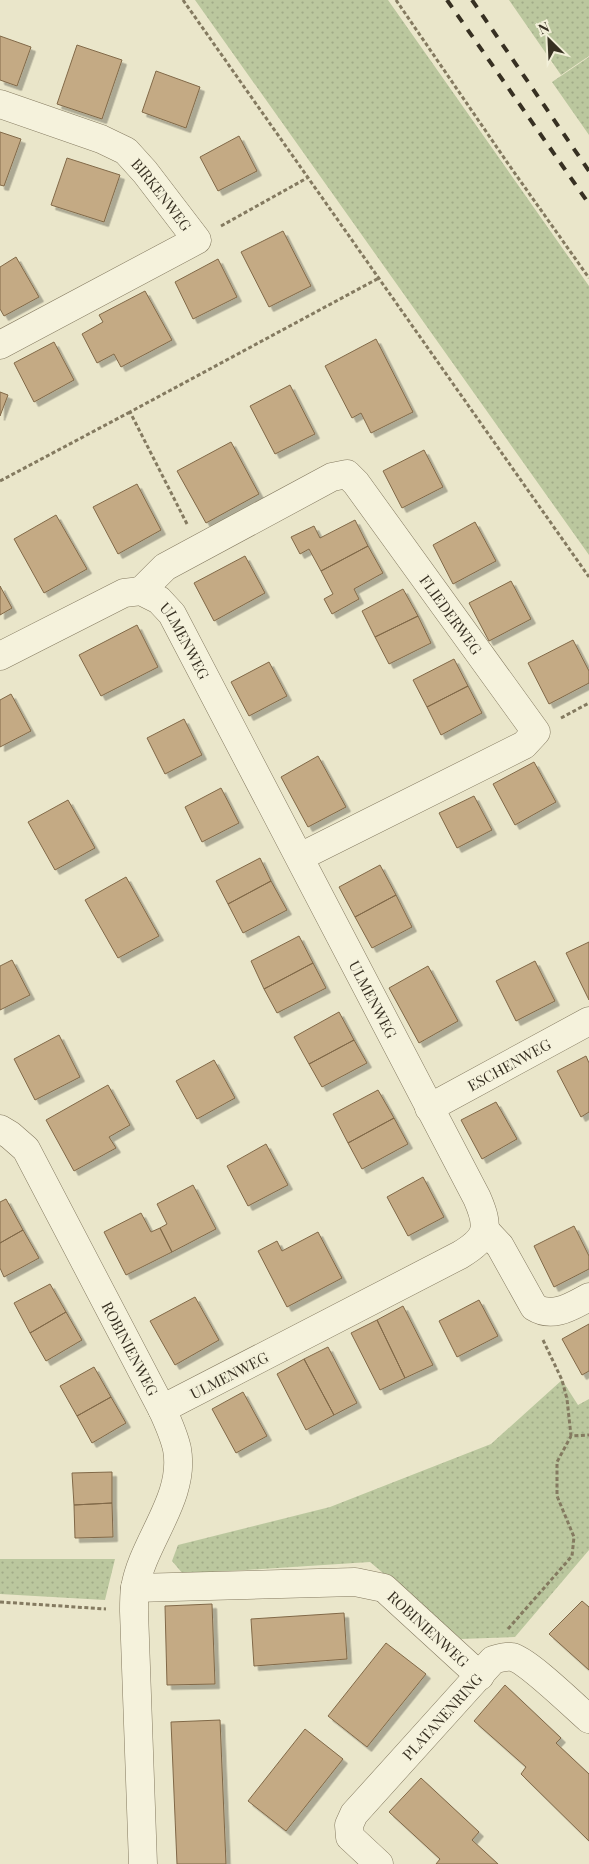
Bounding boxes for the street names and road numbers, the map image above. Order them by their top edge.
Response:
street label: BIRKENWEG [127,154,197,235]
street label: FLIEDERWEG [416,571,487,659]
street label: ULMENWEG [156,598,214,683]
street label: ULMENWEG [345,957,402,1042]
street label: ESCHENWEG [464,1034,555,1095]
street label: ROBINIENWEG [97,1298,163,1399]
street label: ULMENWEG [187,1347,272,1403]
street label: ROBINIENWEG [383,1586,474,1671]
street label: PLATANENRING [398,1669,487,1764]

